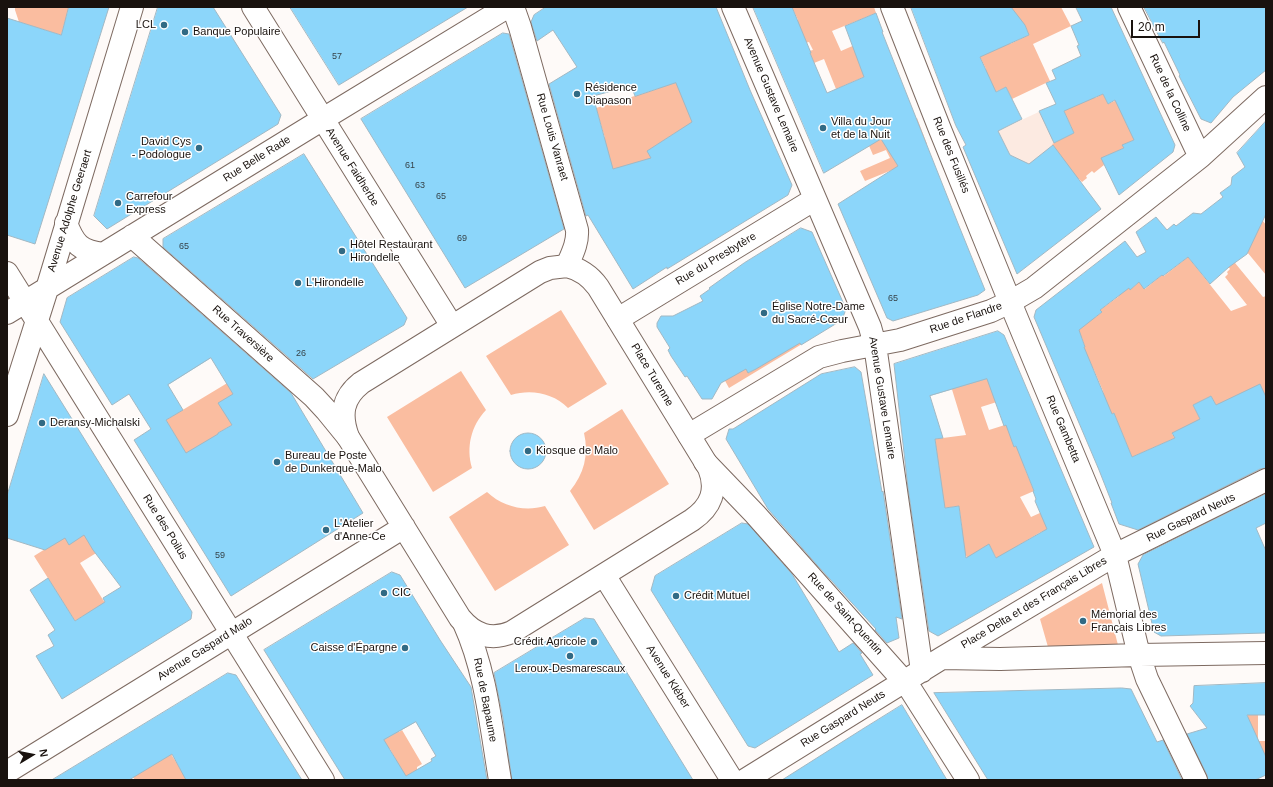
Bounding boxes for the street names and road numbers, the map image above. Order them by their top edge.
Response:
street label: Avenue Gustave Lemaire [741,35,801,155]
street label: Rue de la Colline [1146,52,1194,134]
street label: Rue Louis Vanraet [533,92,571,182]
street label: Rue des Fusillés [930,115,972,195]
street label: Avenue Faidherbe [323,125,381,209]
street label: Rue Belle Rade [221,133,293,185]
street label: Avenue Adolphe Geeraert [45,148,95,274]
street label: Rue du Presbytère [673,230,759,288]
street label: Rue de Flandre [928,299,1004,337]
street label: Rue Traversière [209,303,277,365]
street label: Avenue Gustave Lemaire [866,336,898,460]
street label: Place Turenne [628,341,676,409]
street label: Rue Gambetta [1043,393,1083,465]
street label: Rue Gaspard Neuts [1144,491,1238,545]
street label: Rue des Poilus [140,492,190,562]
street label: Place Delta et des Français Libres [959,554,1109,652]
street label: Rue de Saint-Quentin [805,570,885,658]
street label: Avenue Gaspard Malo [155,614,255,684]
street label: Avenue Kléber [643,643,693,711]
street label: Rue de Bapaume [470,657,500,743]
street label: Rue Gaspard Neuts [798,688,888,750]

